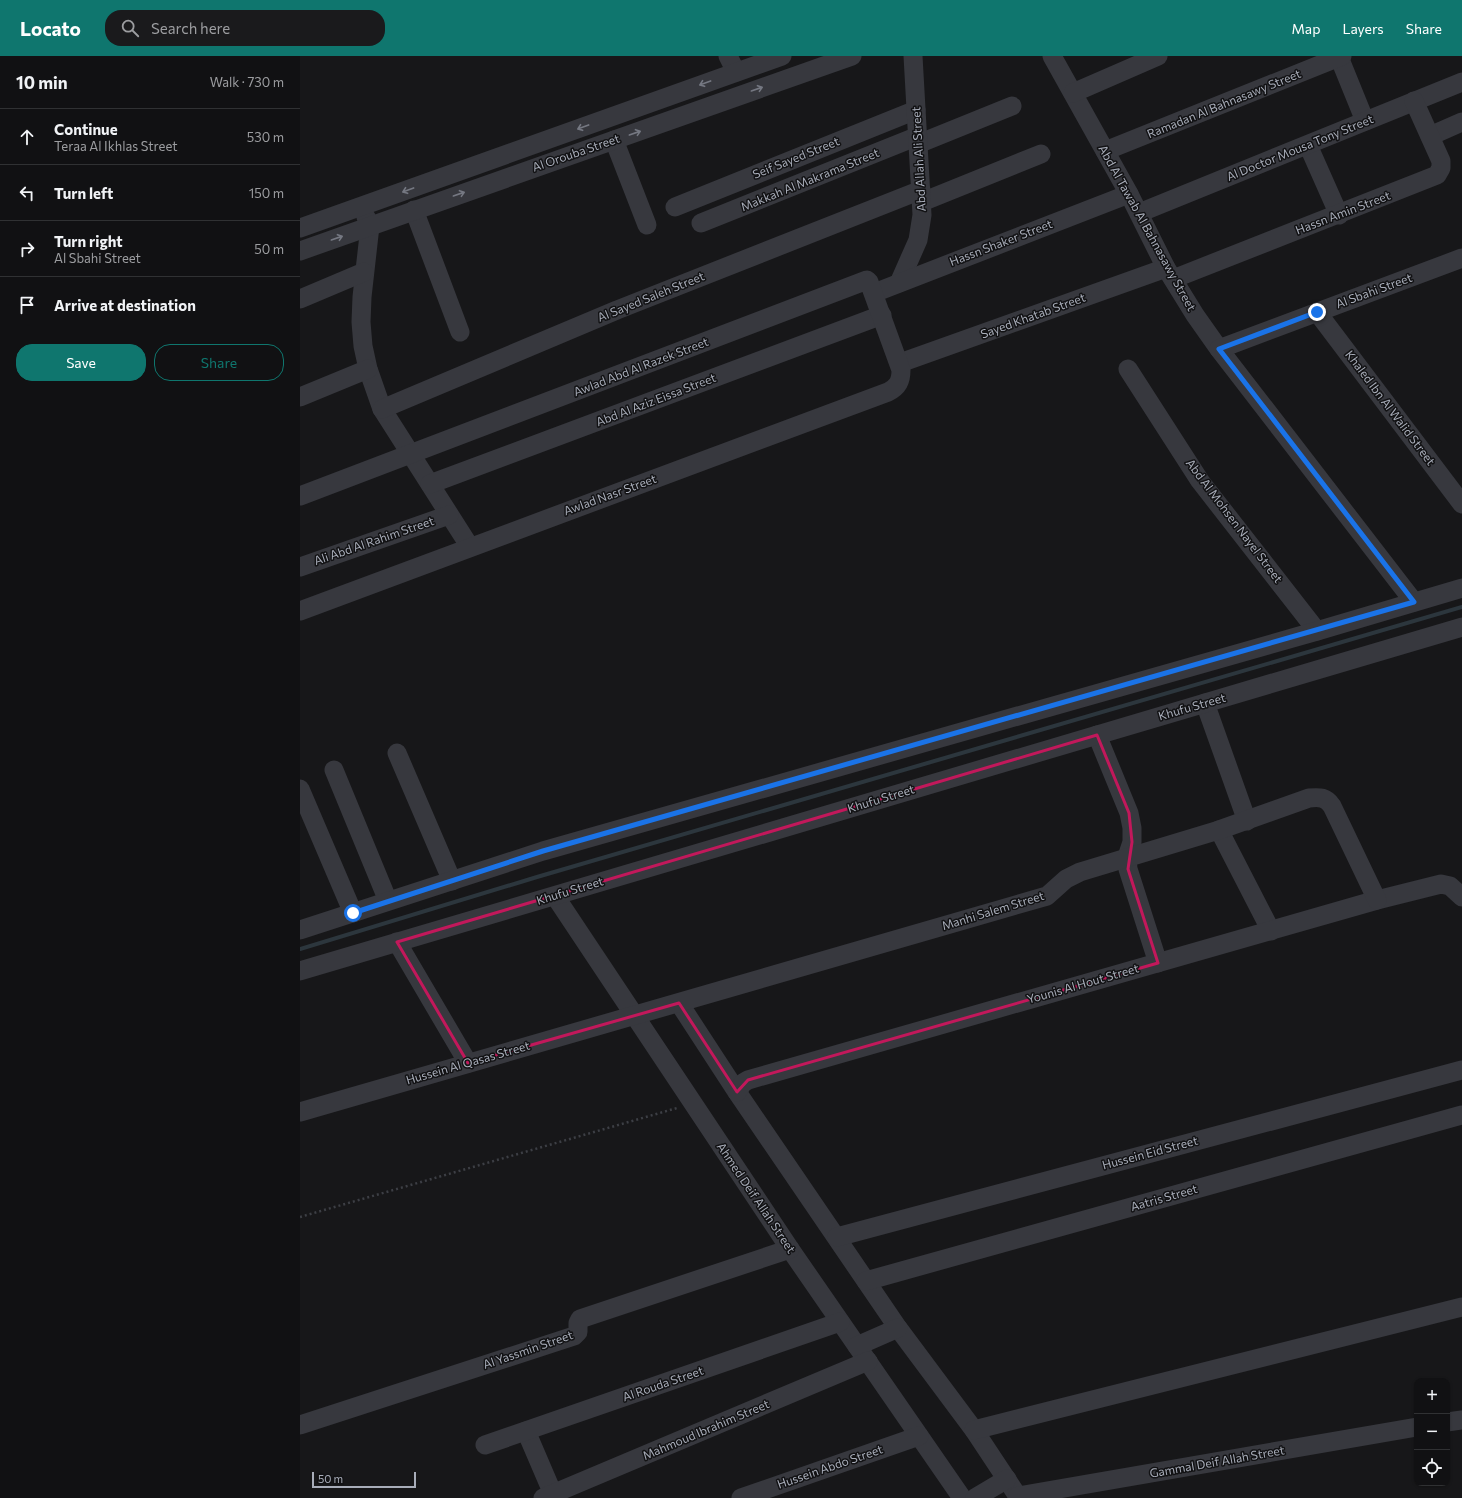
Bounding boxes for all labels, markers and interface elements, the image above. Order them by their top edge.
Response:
search box [105,10,385,46]
text: Locato [20,17,81,40]
icon: search [119,17,141,39]
text: Search here [151,19,230,37]
text: Map [1292,20,1320,37]
text: Layers [1342,20,1384,37]
text: Share [1406,20,1442,37]
street label: Ramadan Al Bahnasawy Street [1145,66,1303,140]
text: 10 min [16,72,68,93]
text: Walk · 730 m [210,74,284,90]
one-way arrow [700,80,712,88]
one-way arrow [751,85,763,93]
street label: Abd Allah Ali Street [908,106,928,212]
street label: Al Doctor Mousa Tony Street [1224,111,1375,183]
text: Continue [54,120,118,138]
one-way arrow [576,124,589,131]
icon: ahead [16,126,38,148]
one-way arrow [628,128,640,136]
text: 530 m [247,129,284,145]
street label: Al Orouba Street [530,131,621,174]
street label: Seif Sayed Street [750,133,841,181]
text: Teraa Al Ikhlas Street [54,138,177,154]
street label: Abd Al Tawab Al Bahnasawy Street [1096,142,1199,313]
street label: Makkah Al Makrama Street [738,145,881,213]
icon: left [16,182,38,204]
text: Turn left [54,184,113,202]
text: 150 m [249,185,284,201]
one-way arrow [402,186,414,194]
street label: Hassn Amin Street [1293,188,1392,237]
one-way arrow [453,190,465,198]
street label: Hassn Shaker Street [947,216,1054,268]
text: Turn right [54,232,123,250]
one-way arrow [330,233,342,241]
icon: right [16,238,38,260]
text: 50 m [254,241,284,257]
text: Al Sbahi Street [54,250,141,266]
street label: Al Sayed Saleh Street [595,268,706,324]
street label: Al Sbahi Street [1334,270,1414,310]
street label: Sayed Khatab Street [978,290,1087,341]
icon: arrive [16,294,38,316]
text: Arrive at destination [54,296,196,314]
route end [1308,303,1326,321]
street label: Awlad Abd Al Razek Street [571,334,710,398]
button: Save [16,344,146,381]
button: Share [154,344,284,381]
street label: Khaled Ibn Al Walid Street [1343,347,1439,468]
street label: Abd Al Aziz Eissa Street [594,370,718,428]
street label: Abd Al Mohsen Nayel Street [1184,456,1286,585]
street label: Awlad Nasr Street [561,471,658,517]
street label: Ali Abd Al Rahim Street [312,513,436,567]
street label: Khufu Street [1156,690,1227,722]
street label: Khufu Street [846,781,916,815]
street label: Khufu Street [535,873,605,907]
street label: Manhi Salem Street [940,888,1046,932]
route start [344,904,362,922]
street label: Younis Al Hout Street [1025,960,1140,1006]
street label: Hussein Al Qasas Street [404,1038,531,1086]
street label: Hussein Eid Street [1100,1133,1199,1172]
street label: Ahmed Deif Allah Street [715,1140,799,1255]
street label: Aatris Street [1129,1181,1199,1213]
street label: Al Yassmin Street [481,1327,575,1371]
street label: Al Rouda Street [620,1363,705,1403]
map controls [1414,1378,1450,1486]
button: + [1414,1378,1450,1414]
street label: Mahmoud Ibrahim Street [640,1396,771,1462]
button: − [1414,1414,1450,1450]
street label: Hussein Abdo Street [775,1441,884,1491]
street label: Gammal Deif Allah Street [1148,1442,1285,1480]
button: locate [1414,1450,1450,1486]
scale bar [312,1470,416,1489]
text: 50 m [318,1472,343,1485]

